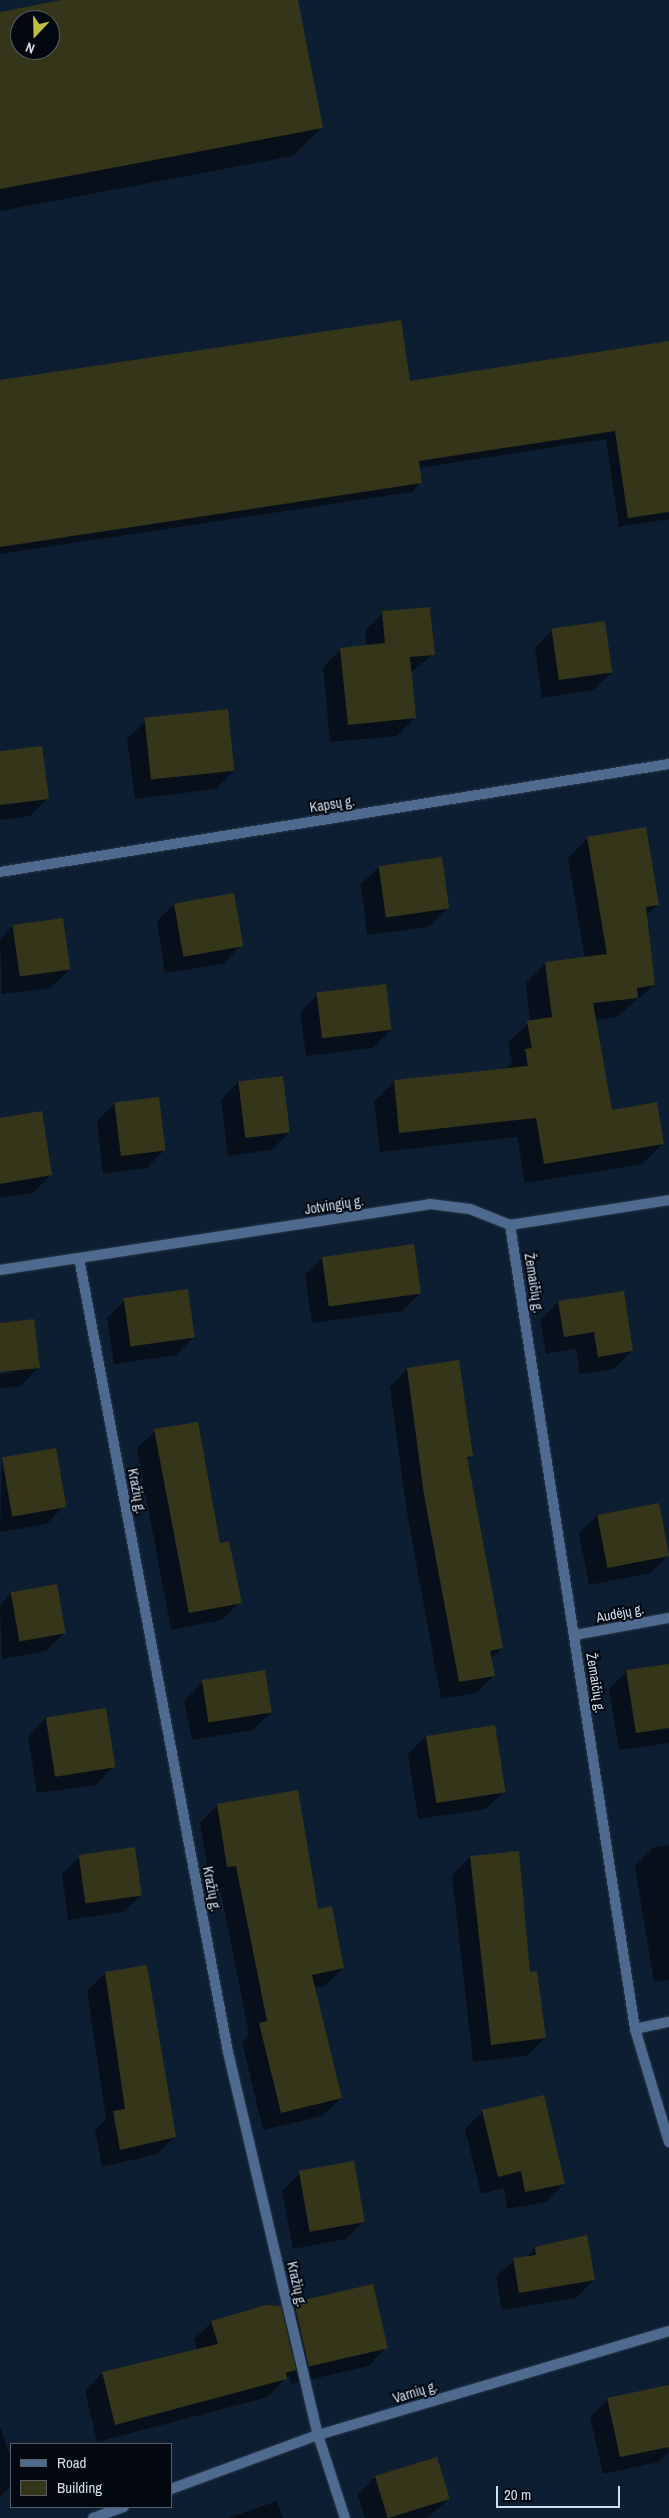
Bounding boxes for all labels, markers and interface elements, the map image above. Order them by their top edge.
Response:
north arrow [10,10,60,60]
text: N [23,38,37,58]
street label: Kapsų g. [308,792,356,816]
street label: Jotvingių g. [303,1192,365,1218]
street label: Žemaičių g. [521,1252,547,1314]
street label: Kražių g. [124,1467,150,1515]
street label: Audėjų g. [595,1600,645,1626]
street label: Žemaičių g. [583,1652,609,1714]
street label: Kražių g. [199,1865,225,1913]
street label: Kražių g. [284,2260,310,2308]
street label: Varnių g. [391,2377,439,2407]
legend [10,2443,172,2508]
text: Road [57,2452,86,2473]
scale bar [499,2476,623,2508]
text: Building [57,2477,102,2498]
text: 20 m [504,2484,531,2505]

